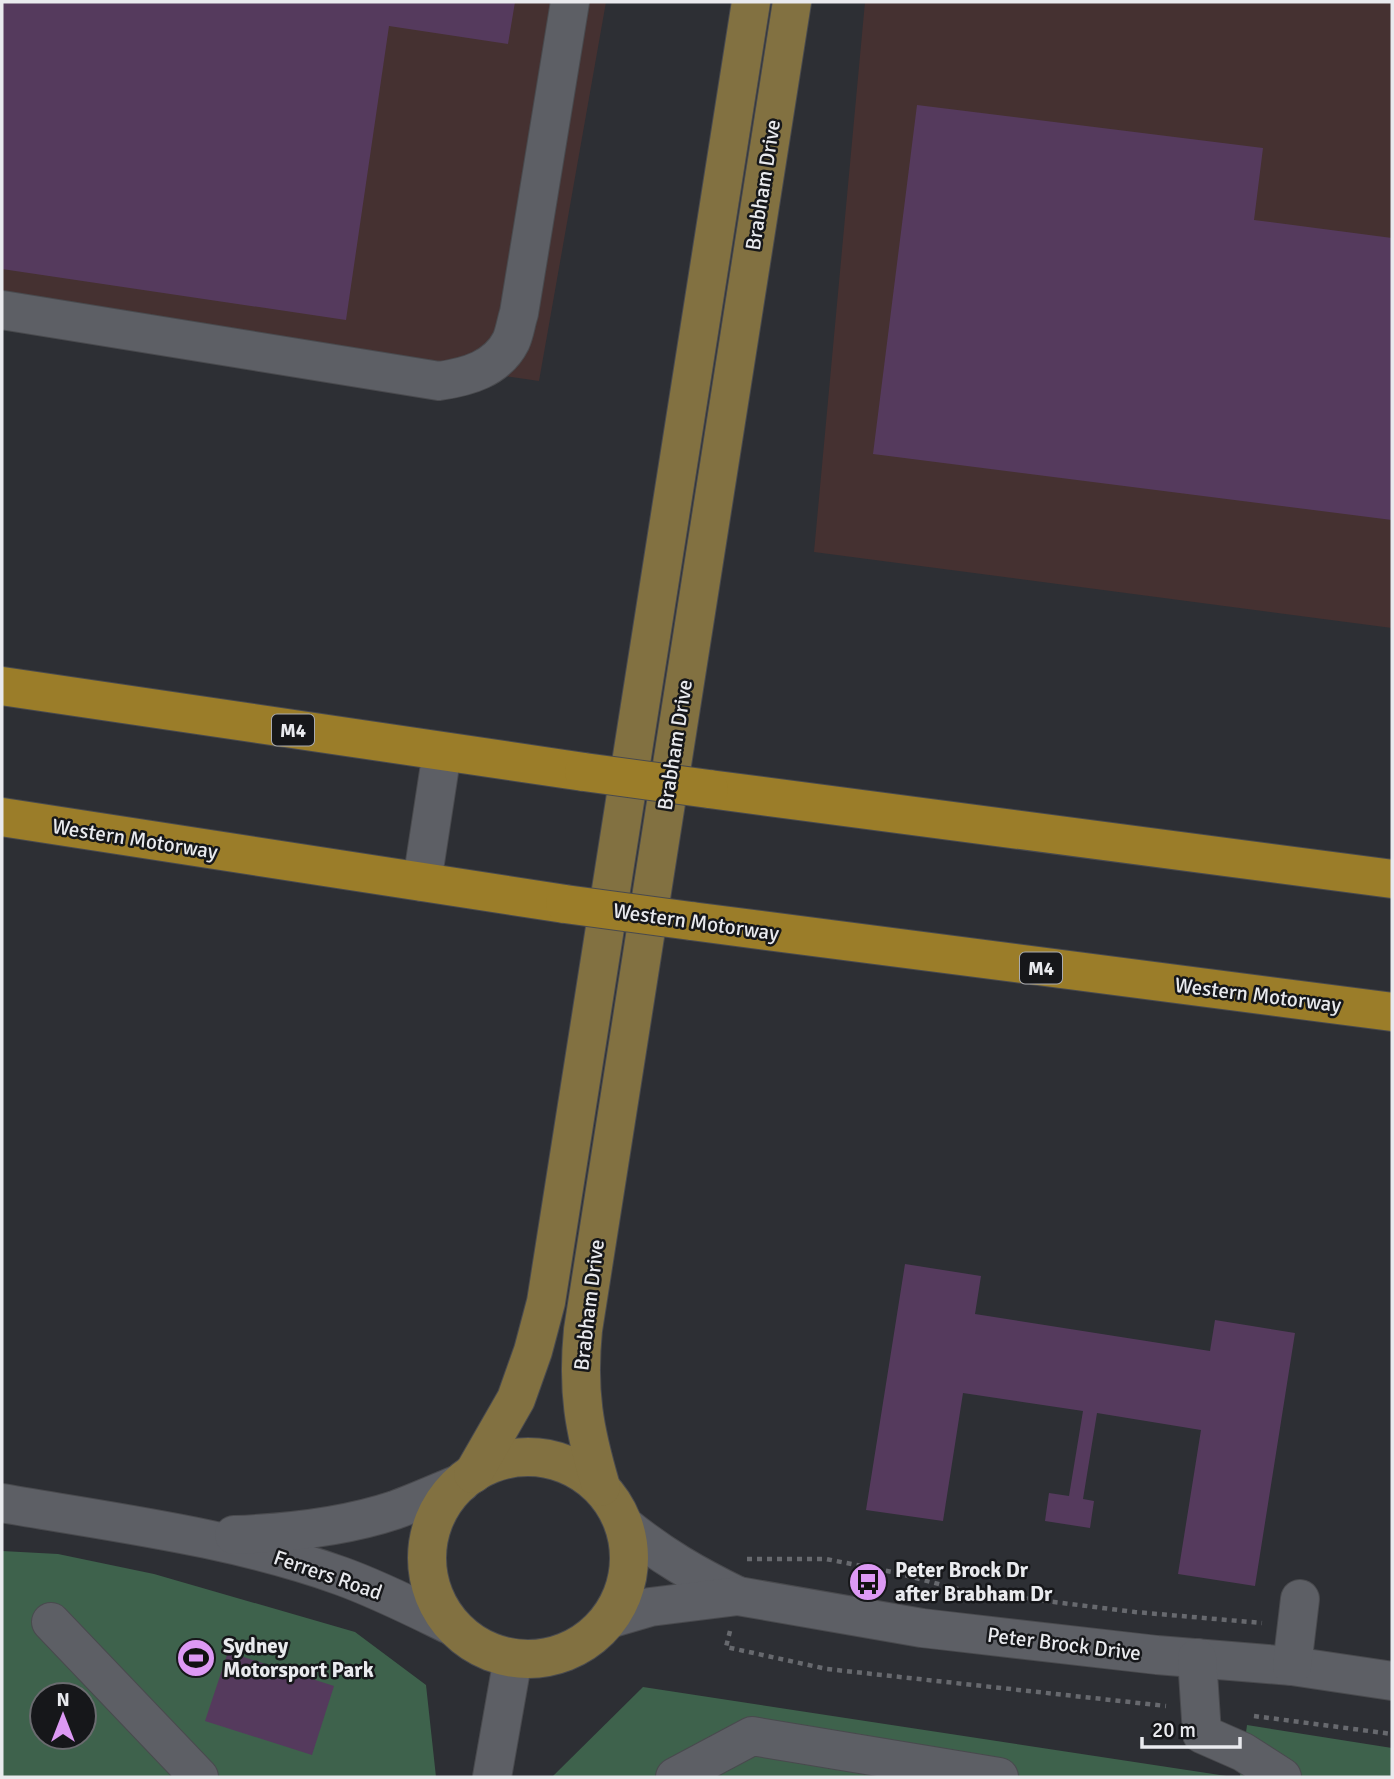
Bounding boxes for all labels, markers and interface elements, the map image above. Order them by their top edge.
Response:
street label: Brabham Drive [740,118,786,252]
street label: Brabham Drive [652,678,698,812]
road number: M4 [272,715,314,746]
street label: Western Motorway [50,813,220,865]
street label: Western Motorway [611,897,781,947]
road number: M4 [1020,952,1062,984]
street label: Western Motorway [1173,972,1343,1018]
street label: Brabham Drive [568,1238,610,1372]
street label: Ferrers Road [270,1544,386,1606]
place label: Peter Brock Dr after Brabham Dr [895,1557,1053,1607]
bus stop icon: Peter Brock Dr after Brabham Dr [847,1561,889,1603]
street label: Peter Brock Drive [986,1622,1142,1666]
place label: Sydney Motorsport Park [223,1633,374,1683]
sports icon: Sydney Motorsport Park [175,1637,217,1679]
north arrow [28,1681,98,1751]
text: N [56,1688,70,1712]
scale bar [1142,1706,1240,1750]
text: 20 m [1152,1717,1196,1743]

